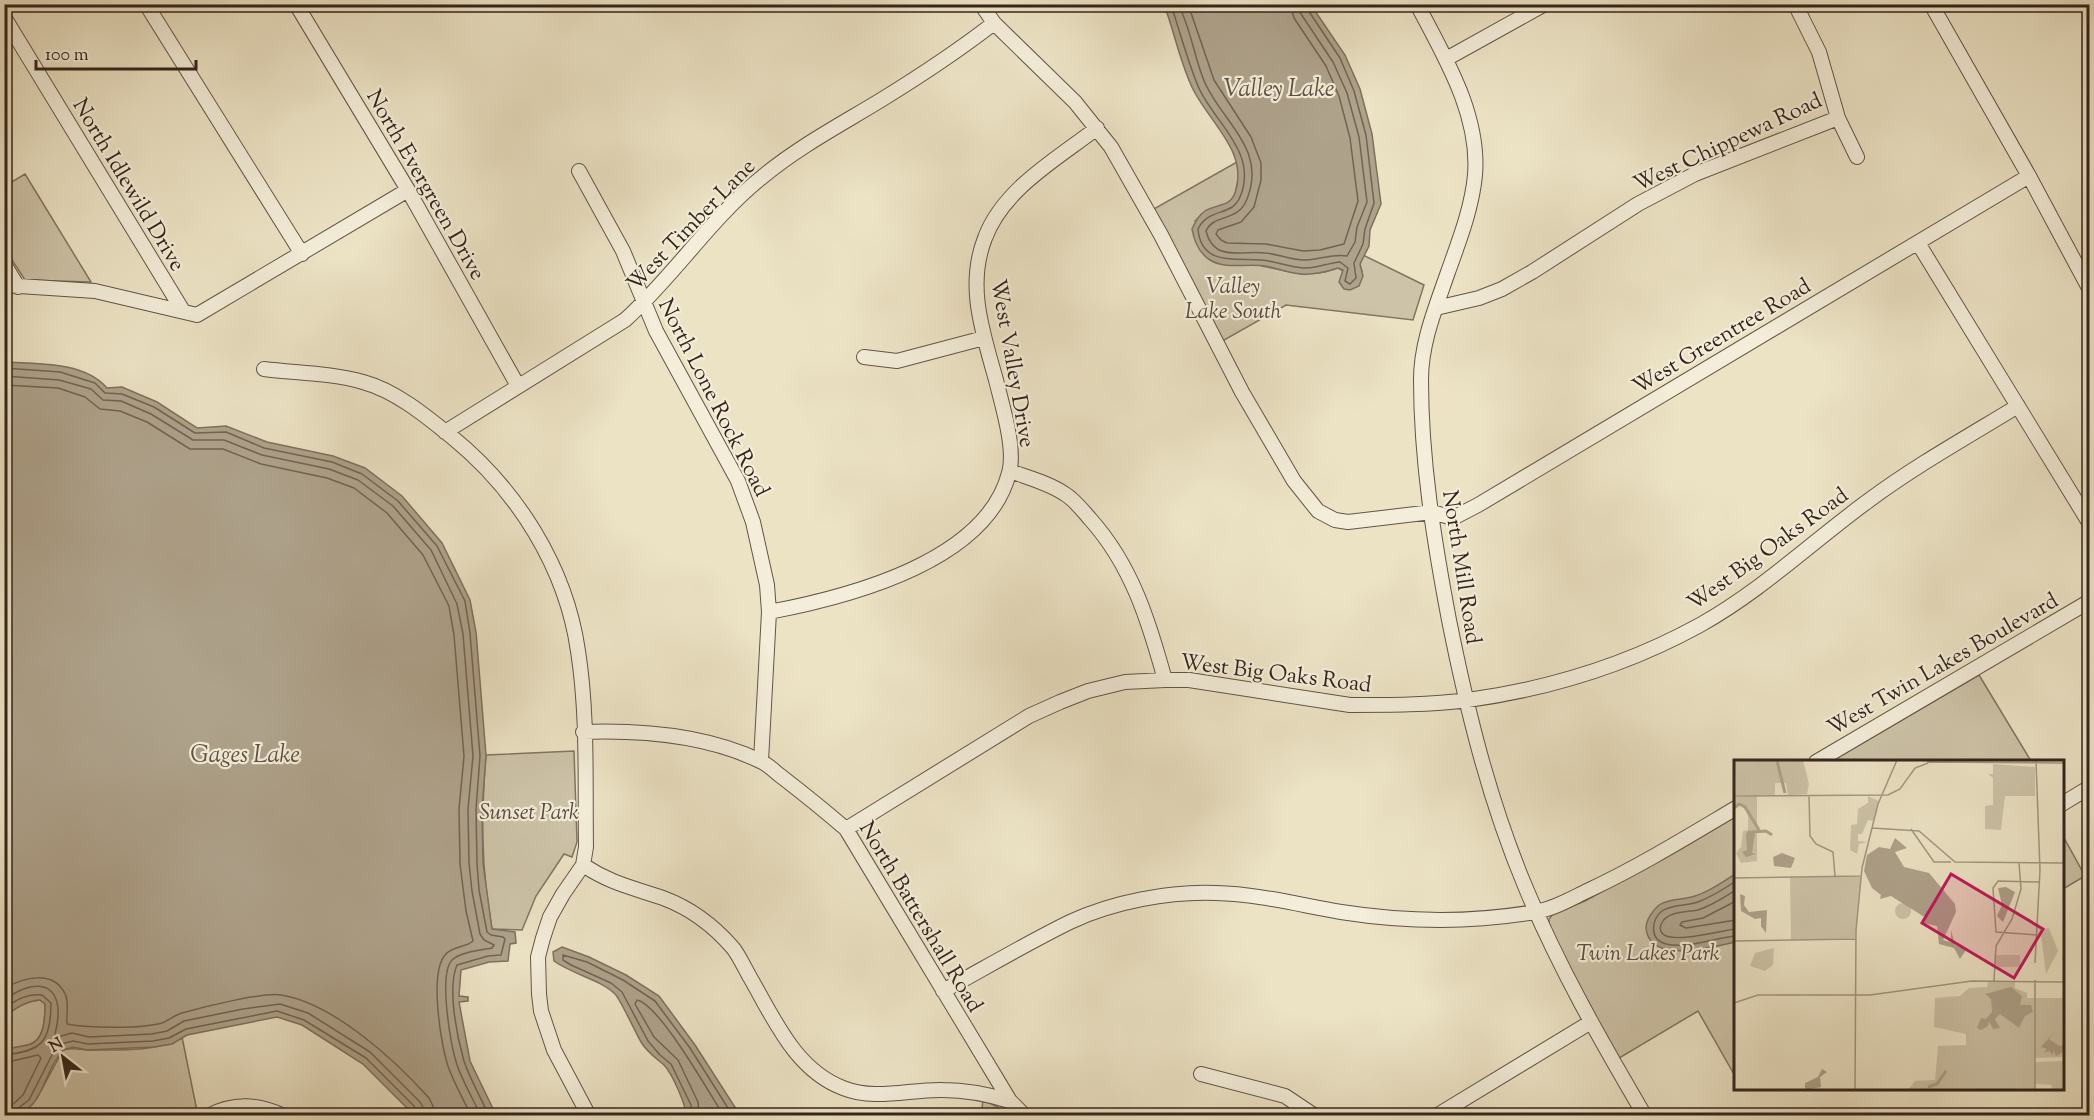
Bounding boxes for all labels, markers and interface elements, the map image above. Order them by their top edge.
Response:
scale bar [36,33,196,71]
text: 100 m [45,43,89,69]
water label: Valley Lake [1223,73,1335,107]
street label: North Evergreen Drive [357,84,492,287]
street label: West Chippewa Road [1629,86,1828,202]
street label: North Idlewild Drive [63,93,192,278]
street label: West Timber Lane [620,153,764,300]
street label: West Greentree Road [1627,271,1818,404]
park label: Valley Lake South [1185,272,1282,329]
street label: West Valley Drive [980,277,1042,450]
street label: North Lone Rock Road [648,294,776,503]
street label: West Big Oaks Road [1681,481,1856,620]
street label: North Mill Road [1432,488,1488,647]
street label: West Twin Lakes Boulevard [1822,586,2065,745]
street label: West Big Oaks Road [1178,647,1373,703]
water label: Gages Lake [190,739,300,773]
inset map [1734,760,2064,1090]
park label: Sunset Park [479,798,579,830]
street label: North Battershall Road [850,816,989,1019]
park label: Twin Lakes Park [1576,939,1720,971]
north arrow [33,1027,93,1087]
text: N [45,1033,68,1059]

